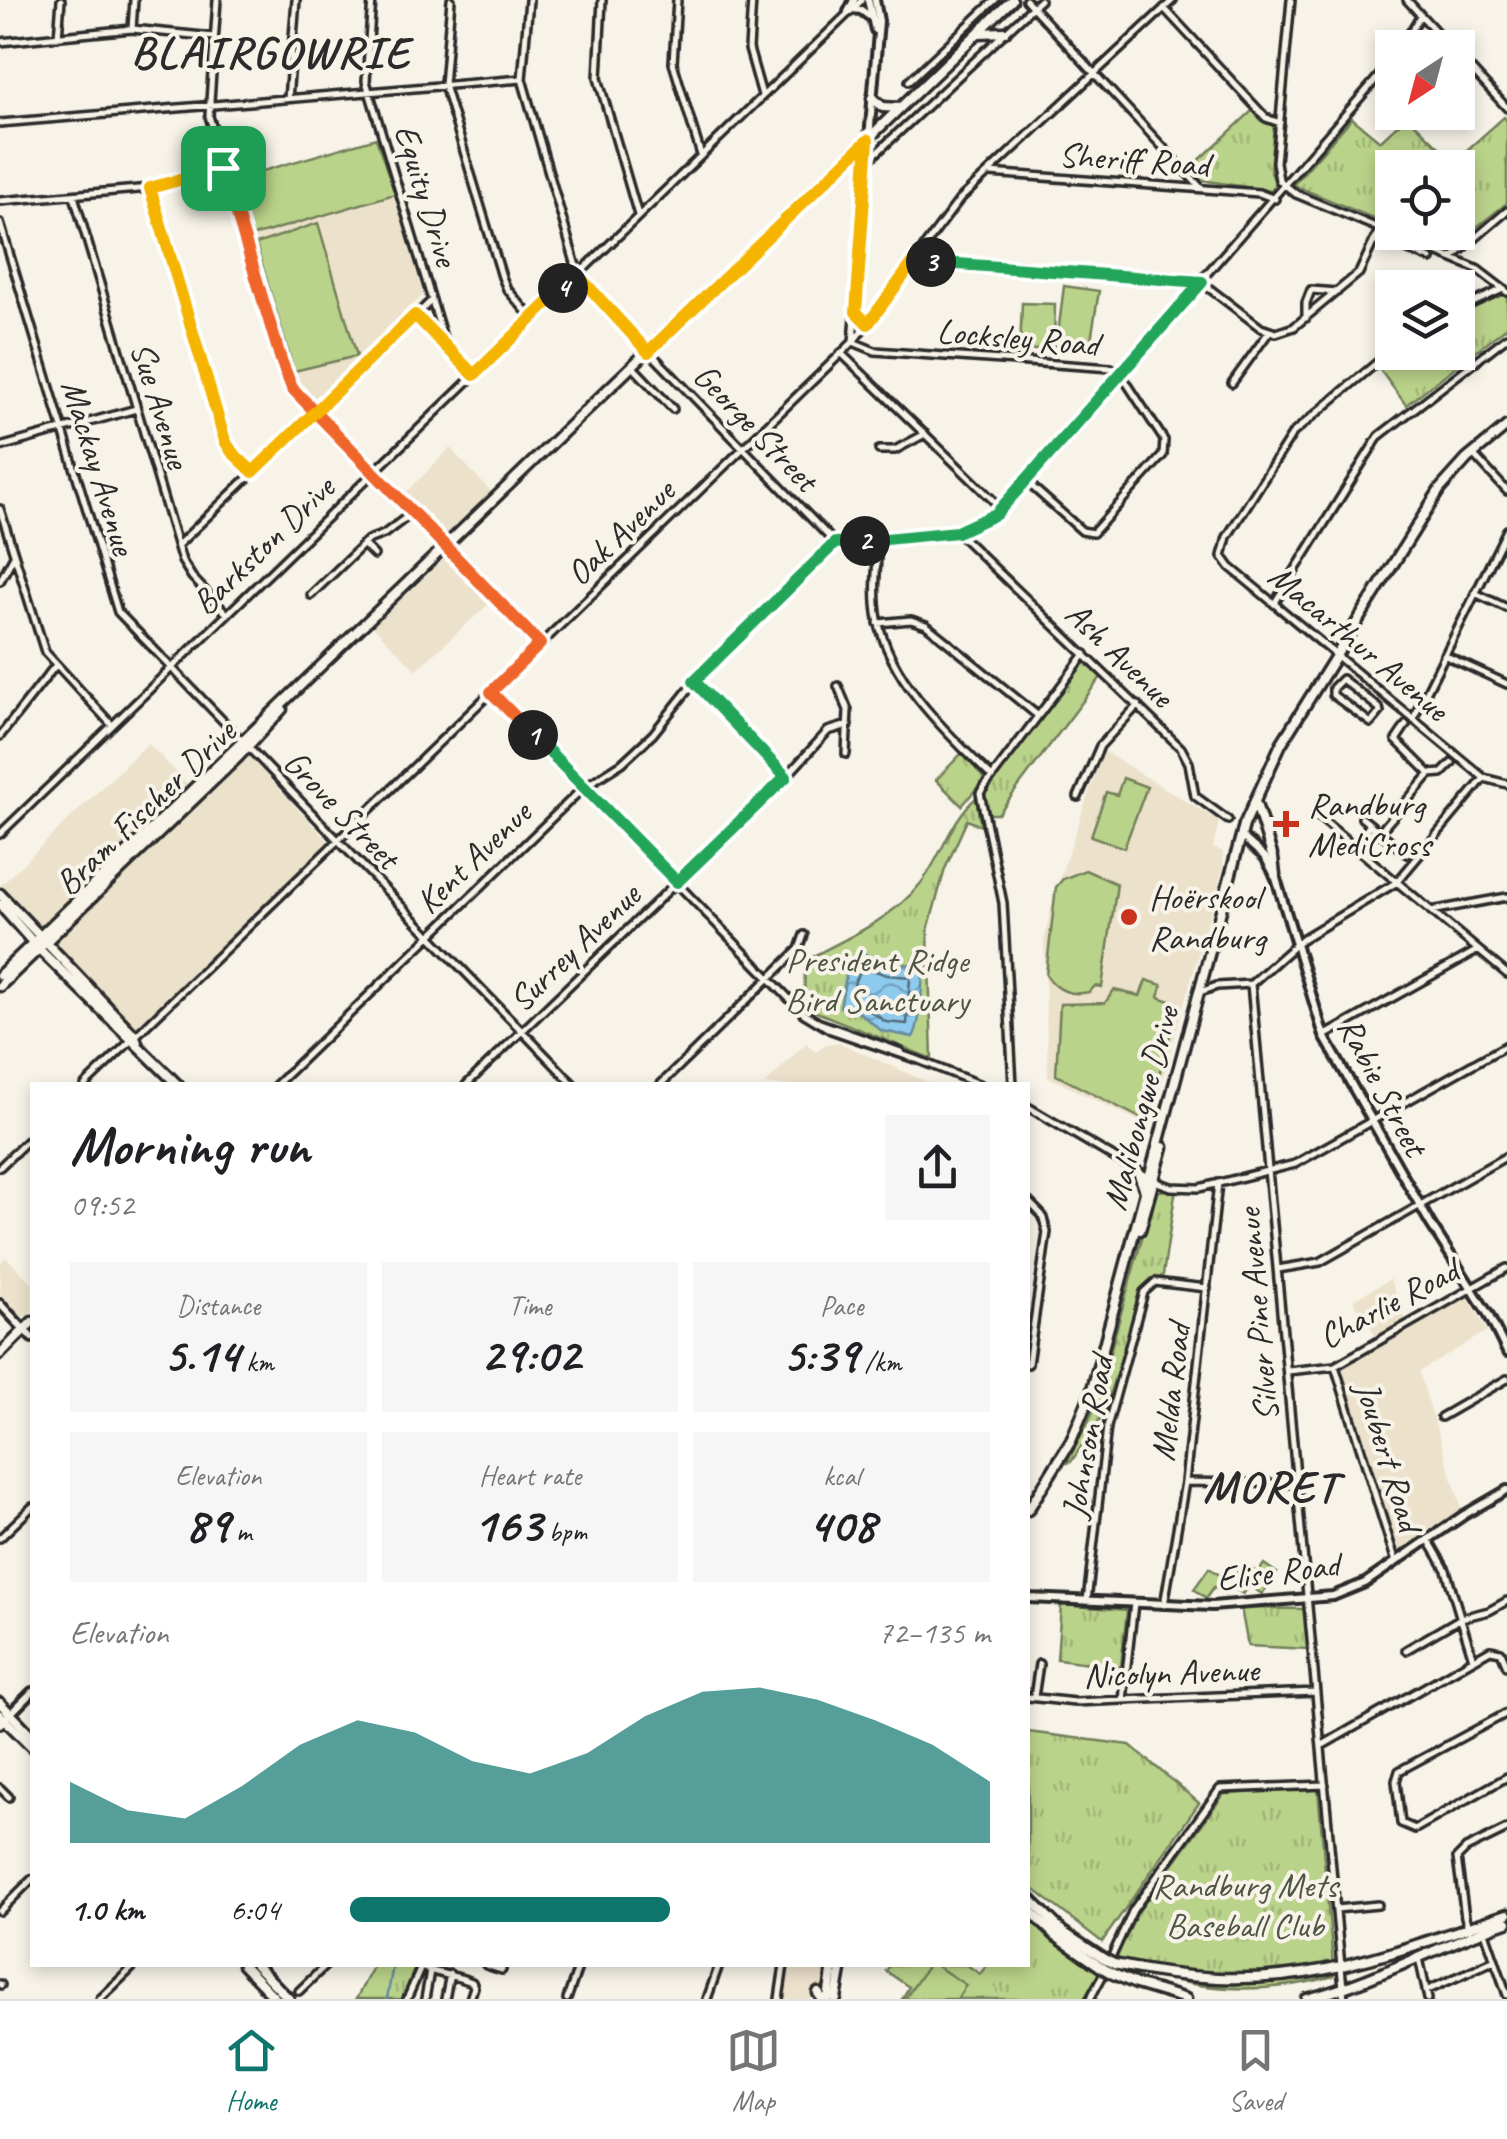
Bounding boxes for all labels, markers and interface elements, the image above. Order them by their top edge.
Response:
district label: BLAIRGOWRIE [131,24,414,81]
north arrow [1375,30,1475,130]
map controls [1375,30,1475,370]
street label: Equity Drive [384,119,470,274]
pin [181,126,266,211]
street label: Sheriff Road [1057,132,1216,188]
icon: arrive [196,141,251,196]
button: locate [1375,150,1475,250]
pin: 3 [906,237,956,287]
text: 3 [925,244,937,279]
pin: 4 [538,263,588,313]
text: 4 [557,270,569,305]
button: layers [1375,270,1475,370]
street label: Locksley Road [935,308,1106,367]
street label: Sue Avenue [120,337,202,476]
street label: George Street [683,354,830,503]
street label: Mackay Avenue [51,374,147,563]
street label: Barkston Drive [183,464,346,625]
street label: Oak Avenue [556,468,686,595]
pin: 2 [840,516,890,566]
text: 2 [859,523,871,558]
street label: Macarthur Avenue [1259,554,1460,733]
street label: Ash Avenue [1056,592,1185,719]
street label: Bram Fischer Drive [45,708,247,905]
pin: 1 [508,710,558,760]
text: 1 [527,717,539,752]
street label: Grove Street [274,740,412,881]
place label: Randburg MediCross [1308,782,1434,867]
street label: Kent Avenue [406,789,543,924]
marker: Randburg MediCross [1273,811,1299,837]
street label: Surrey Avenue [499,871,652,1021]
place label: Hoërskool Randburg [1149,875,1268,960]
marker: Hoërskool Randburg [1118,906,1140,928]
park label: President Ridge Bird Sanctuary [785,938,972,1023]
street label: Malibongwe Drive [1092,999,1190,1215]
street label: Rabie Street [1327,1009,1439,1166]
text: Morning run [70,1111,310,1181]
button: share [885,1115,990,1220]
text: 09:52 [70,1184,134,1225]
street label: Silver Pine Avenue [1226,1204,1289,1423]
street label: Charlie Road [1311,1246,1470,1359]
text: Distance [177,1288,260,1323]
text: Time [509,1288,551,1323]
text: Pace [820,1288,863,1323]
street label: Melda Road [1140,1316,1202,1463]
text: 5.14 [163,1323,240,1386]
text: 29:02 [480,1323,580,1386]
text: 5:39 [782,1323,858,1386]
text: km [240,1344,274,1379]
text: /km [858,1344,901,1379]
street label: Johnson Road [1051,1348,1125,1523]
street label: Joubert Road [1344,1374,1434,1541]
text: Elevation [175,1458,261,1493]
text: Heart rate [479,1458,581,1493]
text: kcal [823,1458,860,1493]
district label: MORET [1203,1458,1346,1515]
text: 89 [185,1493,229,1556]
text: 163 [473,1493,542,1556]
text: 408 [808,1493,875,1556]
text: m [229,1514,252,1549]
text: bpm [542,1514,587,1549]
street label: Elise Road [1214,1541,1347,1601]
text: Elevation [70,1612,168,1653]
text: 72–135 m [878,1612,990,1653]
street label: Nicolyn Avenue [1082,1647,1262,1698]
park label: Randburg Mets Baseball Club [1152,1863,1341,1948]
text: 1.0 km [70,1889,144,1930]
text: 6:04 [230,1889,280,1930]
tab: Home [224,2023,279,2118]
tab: Map [726,2023,781,2118]
tab: Saved [1228,2023,1283,2118]

